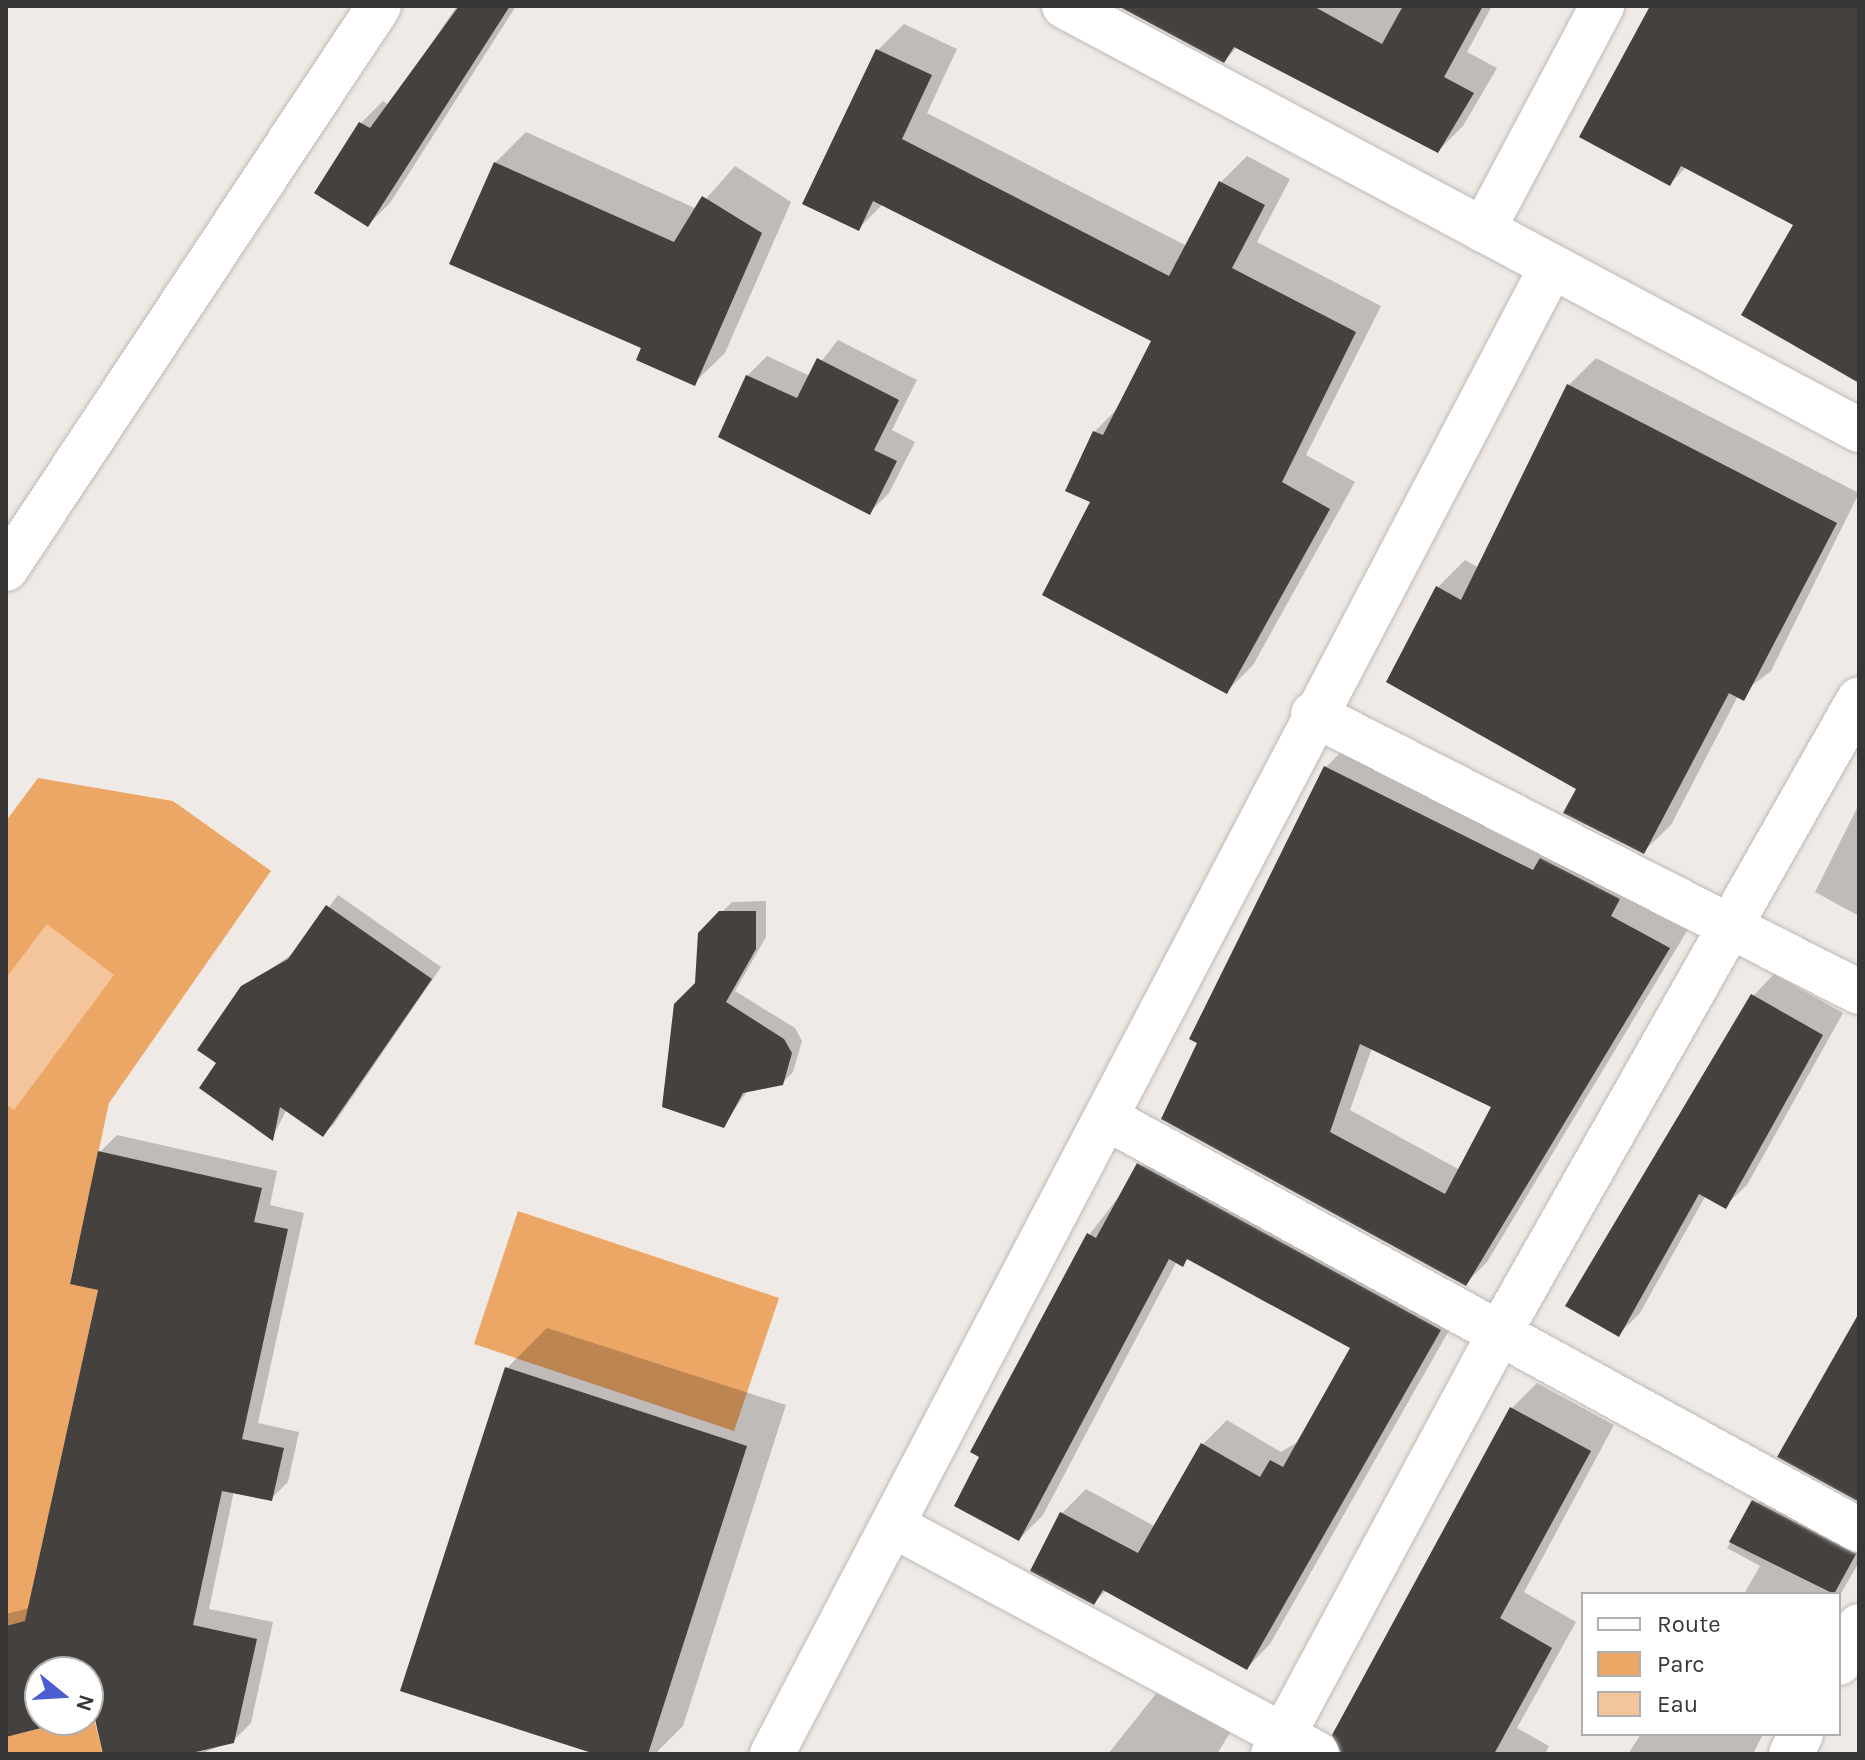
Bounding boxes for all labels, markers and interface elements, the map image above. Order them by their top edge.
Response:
legend [1581,1592,1841,1736]
text: Route [1657,1610,1721,1638]
text: Parc [1657,1650,1705,1678]
north arrow [24,1656,104,1736]
text: Eau [1657,1690,1698,1718]
text: N [70,1691,100,1714]

